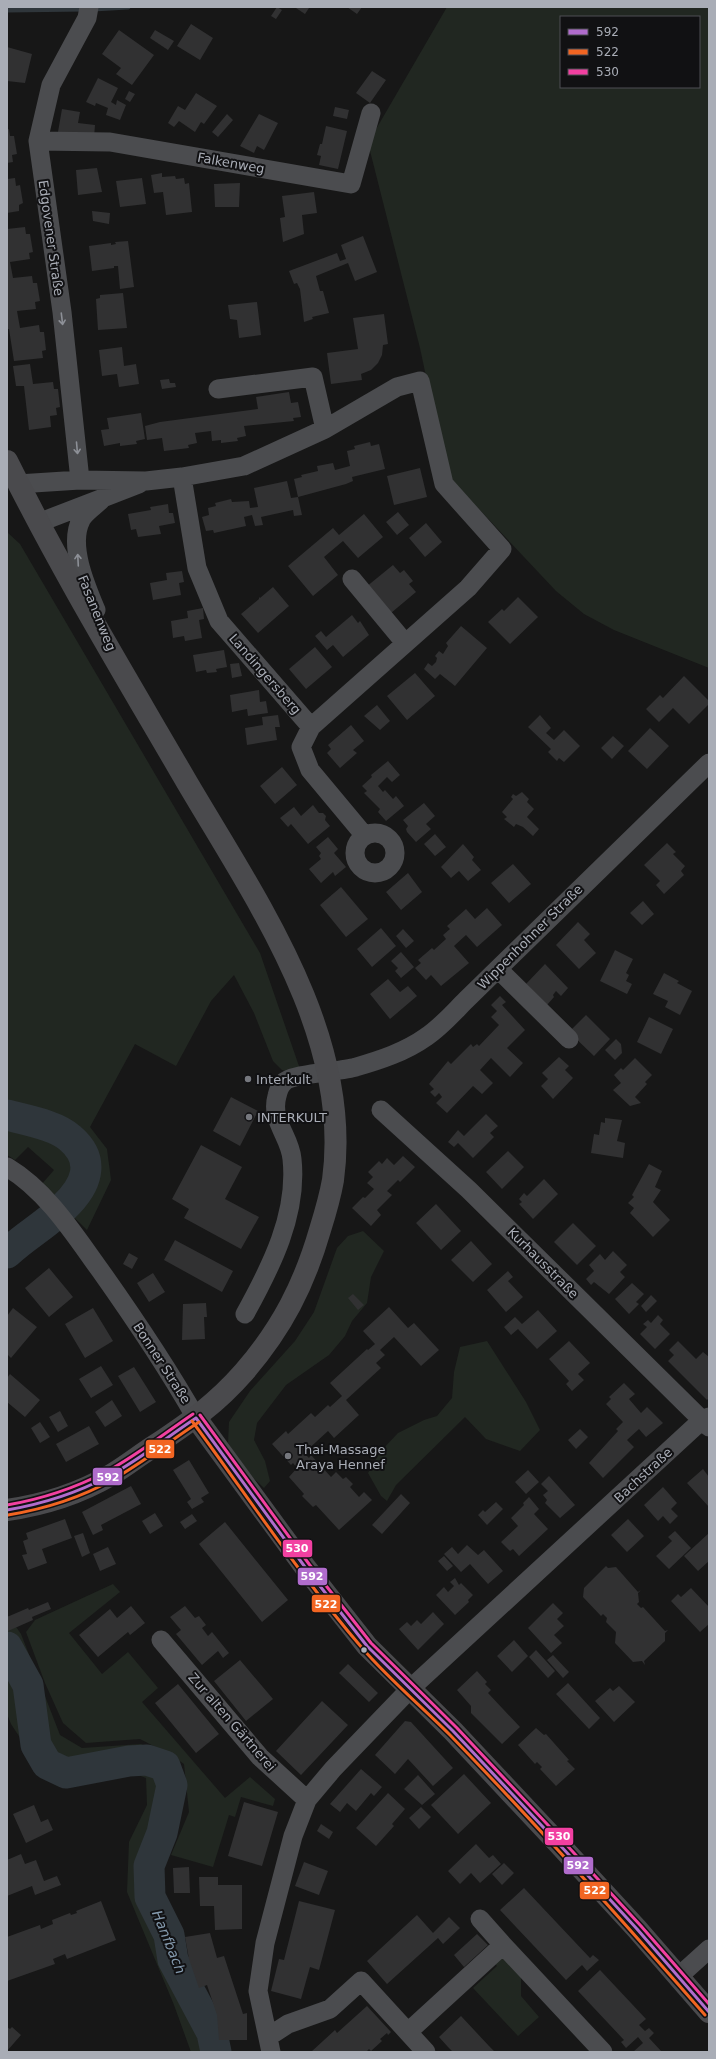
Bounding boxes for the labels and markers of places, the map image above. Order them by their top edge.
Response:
place label: Interkult [256,1072,311,1087]
marker: Interkult [243,1074,253,1084]
place label: INTERKULT [257,1110,327,1125]
marker: INTERKULT [244,1112,254,1122]
place label: Thai-Massage Araya Hennef [295,1442,385,1472]
marker: Thai-Massage Araya Hennef [283,1451,293,1461]
unlabelled marker [359,1645,369,1655]

